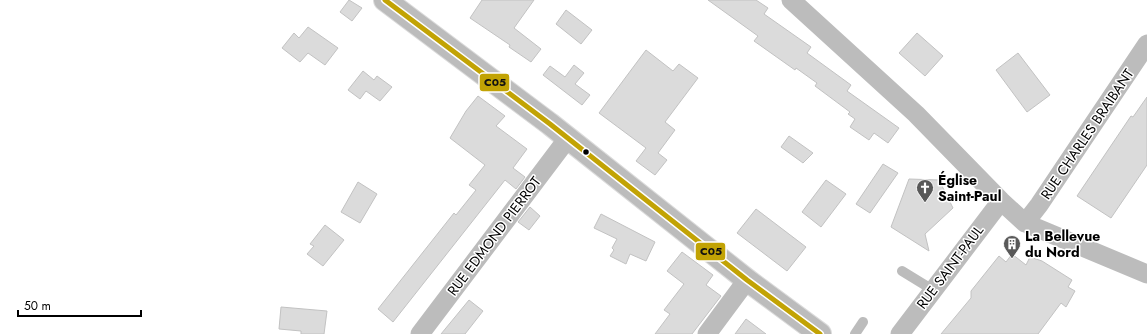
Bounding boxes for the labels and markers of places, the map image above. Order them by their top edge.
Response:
unlabelled marker [581,147,591,157]
place label: Église Saint-Paul [938,170,1001,206]
church icon: Église Saint-Paul [915,178,935,203]
place label: La Bellevue du Nord [1025,226,1100,262]
building icon: La Bellevue du Nord [1002,234,1022,259]

